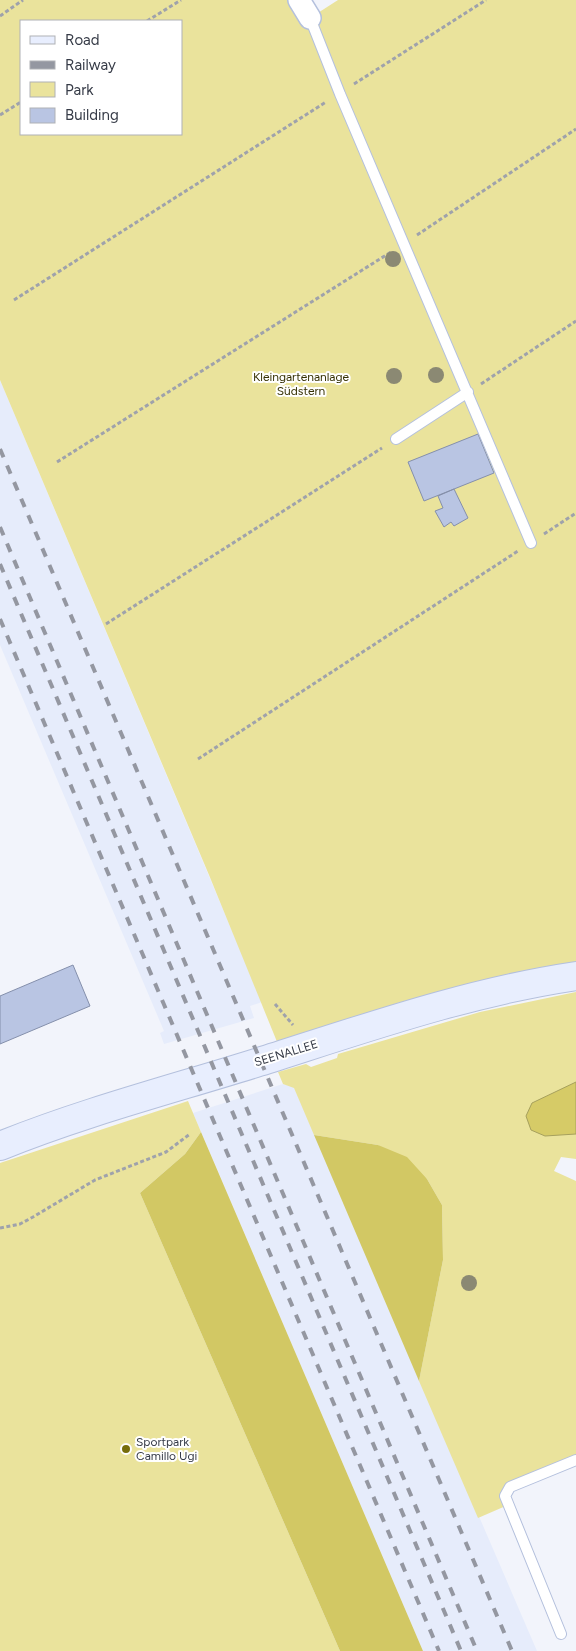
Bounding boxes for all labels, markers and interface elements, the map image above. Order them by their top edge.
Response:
legend [20,20,182,135]
text: Road [65,31,100,49]
text: Railway [65,56,116,74]
text: Park [65,81,94,99]
text: Building [65,106,119,124]
park label: Kleingartenanlage Südstern [253,370,350,398]
street label: SEENALLEE [253,1037,319,1069]
place label: Sportpark Camillo Ugi [136,1435,197,1463]
marker: Sportpark Camillo Ugi [120,1443,132,1455]

